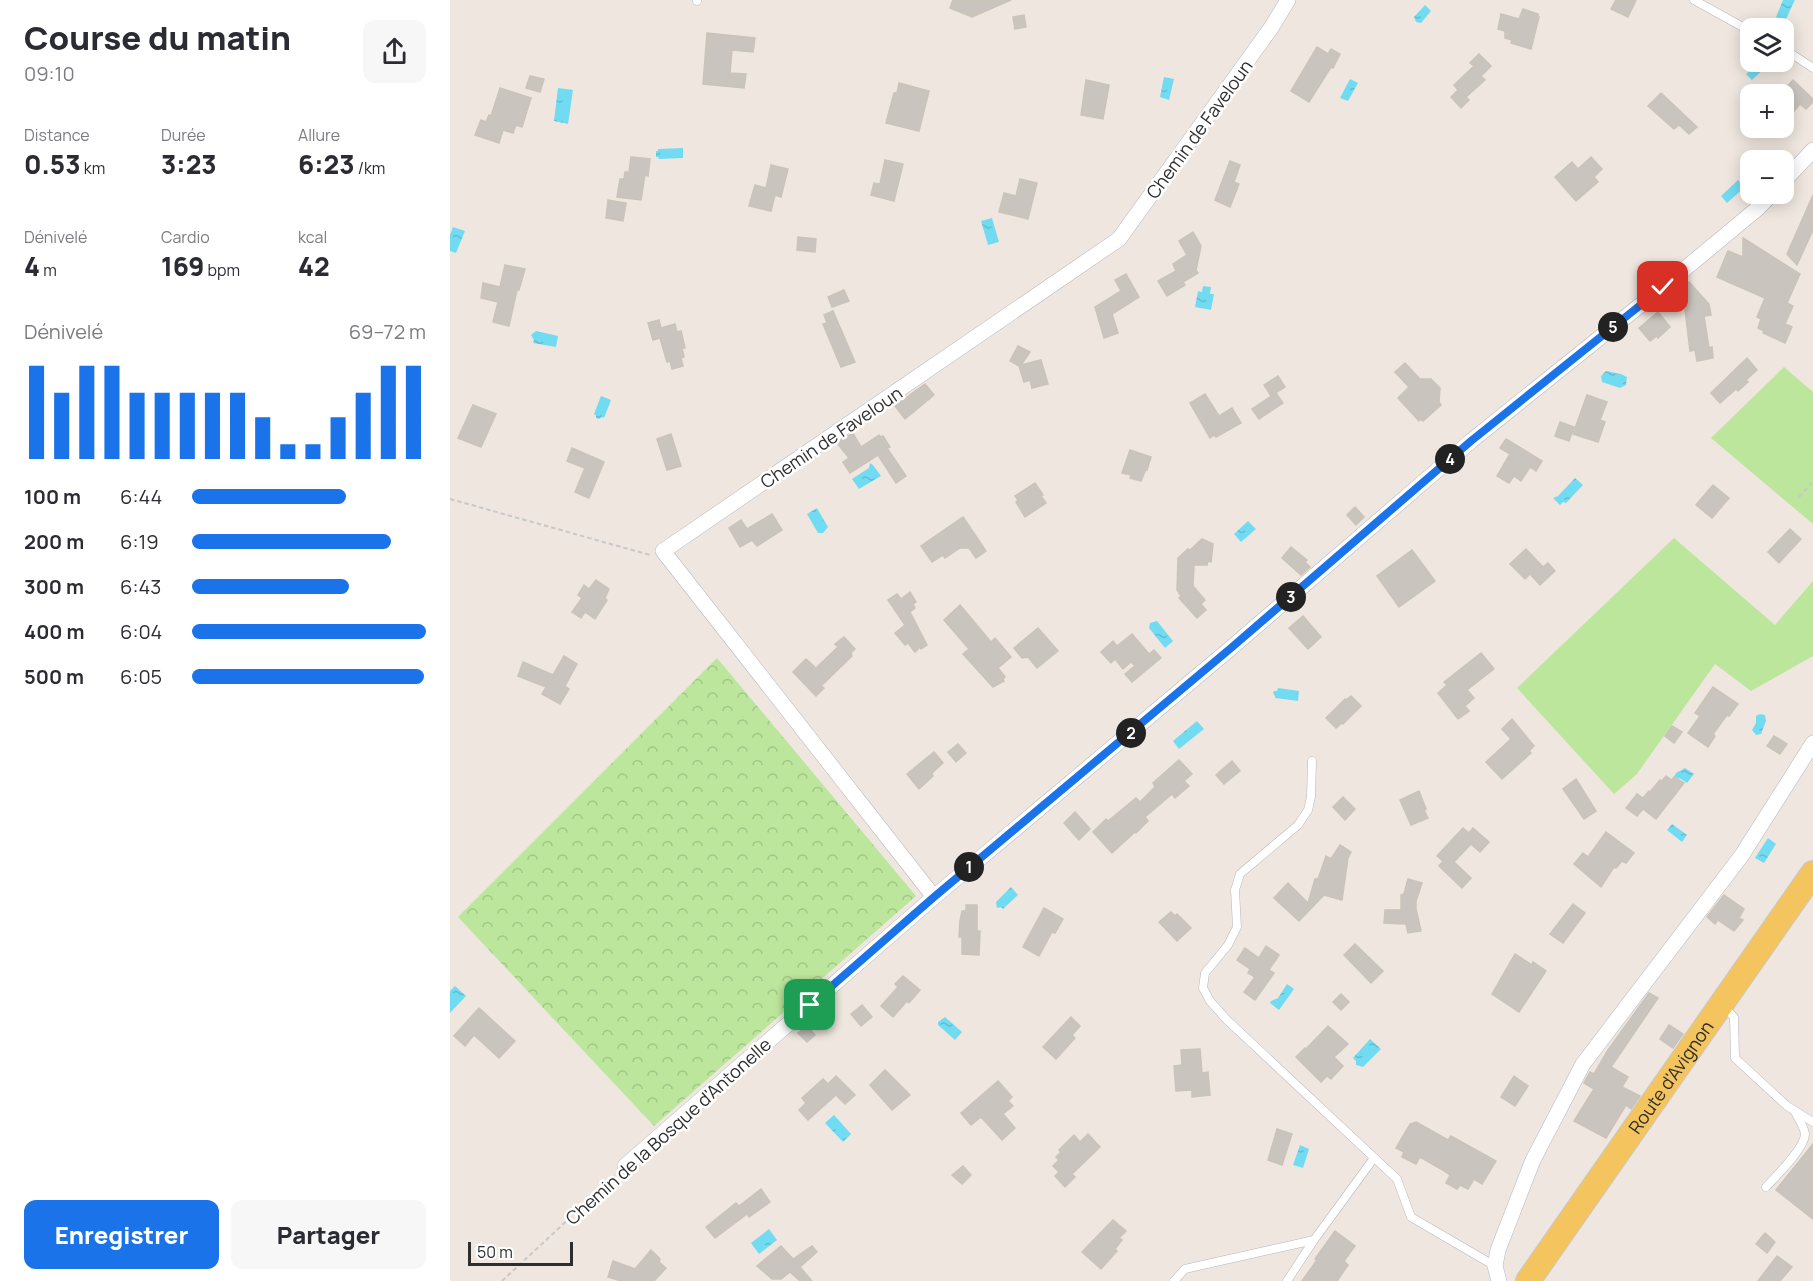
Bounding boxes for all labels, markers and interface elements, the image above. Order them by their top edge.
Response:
text: Course du matin [24,15,291,60]
map controls [1740,18,1794,204]
button: layers [1740,18,1794,72]
button: share [363,20,426,83]
street label: Chemin de Faveloun [1140,55,1258,203]
text: 09:10 [24,60,75,87]
button: + [1740,84,1794,138]
text: Distance [24,124,90,146]
text: Durée [161,124,206,146]
text: Allure [298,124,340,146]
text: 0.53 [24,146,81,182]
text: 3:23 [161,146,217,182]
text: 6:23 [298,146,355,182]
button: − [1740,150,1794,204]
text: km [81,157,105,179]
text: /km [355,157,385,179]
text: Dénivelé [24,226,87,248]
text: Cardio [161,226,210,248]
text: kcal [298,226,327,248]
text: 4 [24,248,40,284]
text: 169 [161,248,204,284]
text: 42 [298,248,330,284]
text: m [40,259,57,281]
text: bpm [204,259,240,281]
pin [1637,261,1688,312]
icon: check [1646,270,1679,303]
pin: 5 [1598,312,1628,342]
text: 5 [1608,316,1618,338]
text: Dénivelé [24,318,103,345]
text: 69–72 m [349,318,426,345]
street label: Chemin de Faveloun [755,381,907,493]
pin: 4 [1435,444,1465,474]
text: 4 [1445,448,1455,470]
text: 100 m [24,483,81,510]
text: 6:44 [120,483,162,510]
text: 200 m [24,528,84,555]
text: 6:19 [120,528,159,555]
text: 300 m [24,573,84,600]
text: 6:43 [120,573,161,600]
pin: 3 [1276,582,1306,612]
text: 3 [1286,586,1296,608]
text: 400 m [24,618,84,645]
text: 6:04 [120,618,162,645]
text: 500 m [24,663,84,690]
text: 6:05 [120,663,162,690]
pin: 2 [1116,718,1146,748]
text: 2 [1126,722,1136,744]
pin: 1 [954,852,984,882]
text: 1 [965,856,973,878]
pin [784,979,835,1030]
icon: arrive [793,988,826,1021]
street label: Route d'Avignon [1623,1016,1718,1138]
street label: Chemin de la Bosque d'Antonelle [560,1032,776,1230]
button: Enregistrer [24,1200,219,1269]
button: Partager [231,1200,426,1269]
scale bar [468,1239,573,1266]
text: 50 m [477,1241,513,1263]

